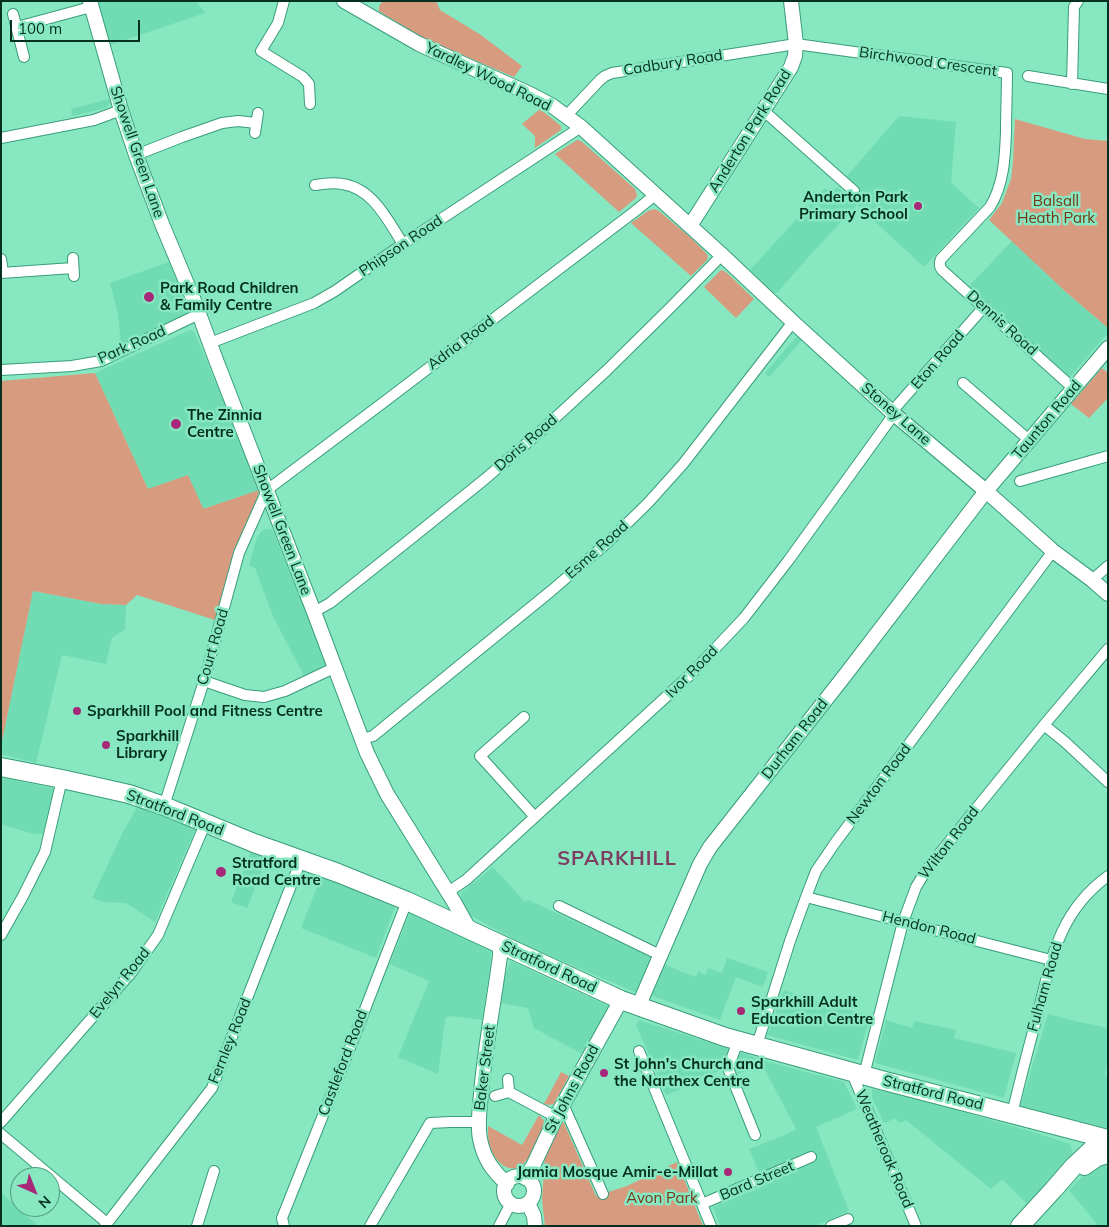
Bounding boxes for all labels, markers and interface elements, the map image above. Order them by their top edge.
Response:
scale bar [12,10,142,42]
text: 100 m [18,19,62,38]
street label: Yardley Wood Road [422,39,554,115]
street label: Birchwood Crescent [858,43,998,81]
street label: Cadbury Road [622,46,724,80]
street label: Anderton Park Road [705,66,795,196]
street label: Showell Green Lane [106,84,168,220]
place label: Anderton Park Primary School [799,188,908,223]
park label: Balsall Heath Park [1017,192,1095,227]
marker: Anderton Park Primary School [912,200,924,212]
street label: Phipson Road [356,212,446,280]
place label: Park Road Children & Family Centre [160,279,299,314]
street label: Dennis Road [963,287,1041,359]
marker: Park Road Children & Family Centre [142,290,156,304]
street label: Adria Road [424,312,498,374]
street label: Park Road [95,322,169,368]
street label: Eton Road [908,327,968,393]
street label: Taunton Road [1009,377,1085,463]
street label: Stoney Lane [858,379,934,449]
place label: The Zinnia Centre [187,406,262,441]
street label: Doris Road [491,411,561,475]
marker: The Zinnia Centre [169,417,183,431]
street label: Showell Green Lane [249,462,315,598]
street label: Esme Road [562,517,632,583]
street label: Court Road [193,607,233,687]
street label: Ivor Road [662,642,722,702]
street label: Durham Road [758,695,832,783]
place label: Sparkhill Pool and Fitness Centre [87,702,323,720]
marker: Sparkhill Pool and Fitness Centre [71,705,83,717]
place label: Sparkhill Library [116,727,179,762]
marker: Sparkhill Library [100,739,112,751]
street label: Newton Road [843,740,915,828]
street label: Stratford Road [124,786,226,840]
street label: Wilton Road [915,803,983,883]
district label: SPARKHILL [556,847,678,871]
place label: Stratford Road Centre [232,854,321,889]
marker: Stratford Road Centre [214,865,228,879]
street label: Hendon Road [880,908,978,948]
street label: Stratford Road [499,937,599,997]
street label: Fulham Road [1024,940,1066,1034]
street label: Evelyn Road [86,944,154,1022]
place label: Sparkhill Adult Education Centre [751,993,873,1028]
street label: Fernley Road [205,996,255,1086]
marker: Sparkhill Adult Education Centre [735,1005,747,1017]
street label: Castleford Road [315,1008,371,1118]
street label: Baker Street [471,1024,499,1112]
street label: St Johns Road [541,1042,603,1136]
place label: St John's Church and the Narthex Centre [614,1055,763,1090]
marker: St John's Church and the Narthex Centre [598,1067,610,1079]
street label: Stratford Road [881,1072,985,1114]
street label: Weatheroak Road [851,1087,917,1211]
street label: Bard Street [717,1157,797,1205]
place label: Jamia Mosque Amir-e-Millat [517,1163,718,1181]
marker: Jamia Mosque Amir-e-Millat [722,1166,734,1178]
north arrow [10,1167,60,1217]
park label: Avon Park [626,1189,698,1207]
text: N [35,1192,55,1212]

